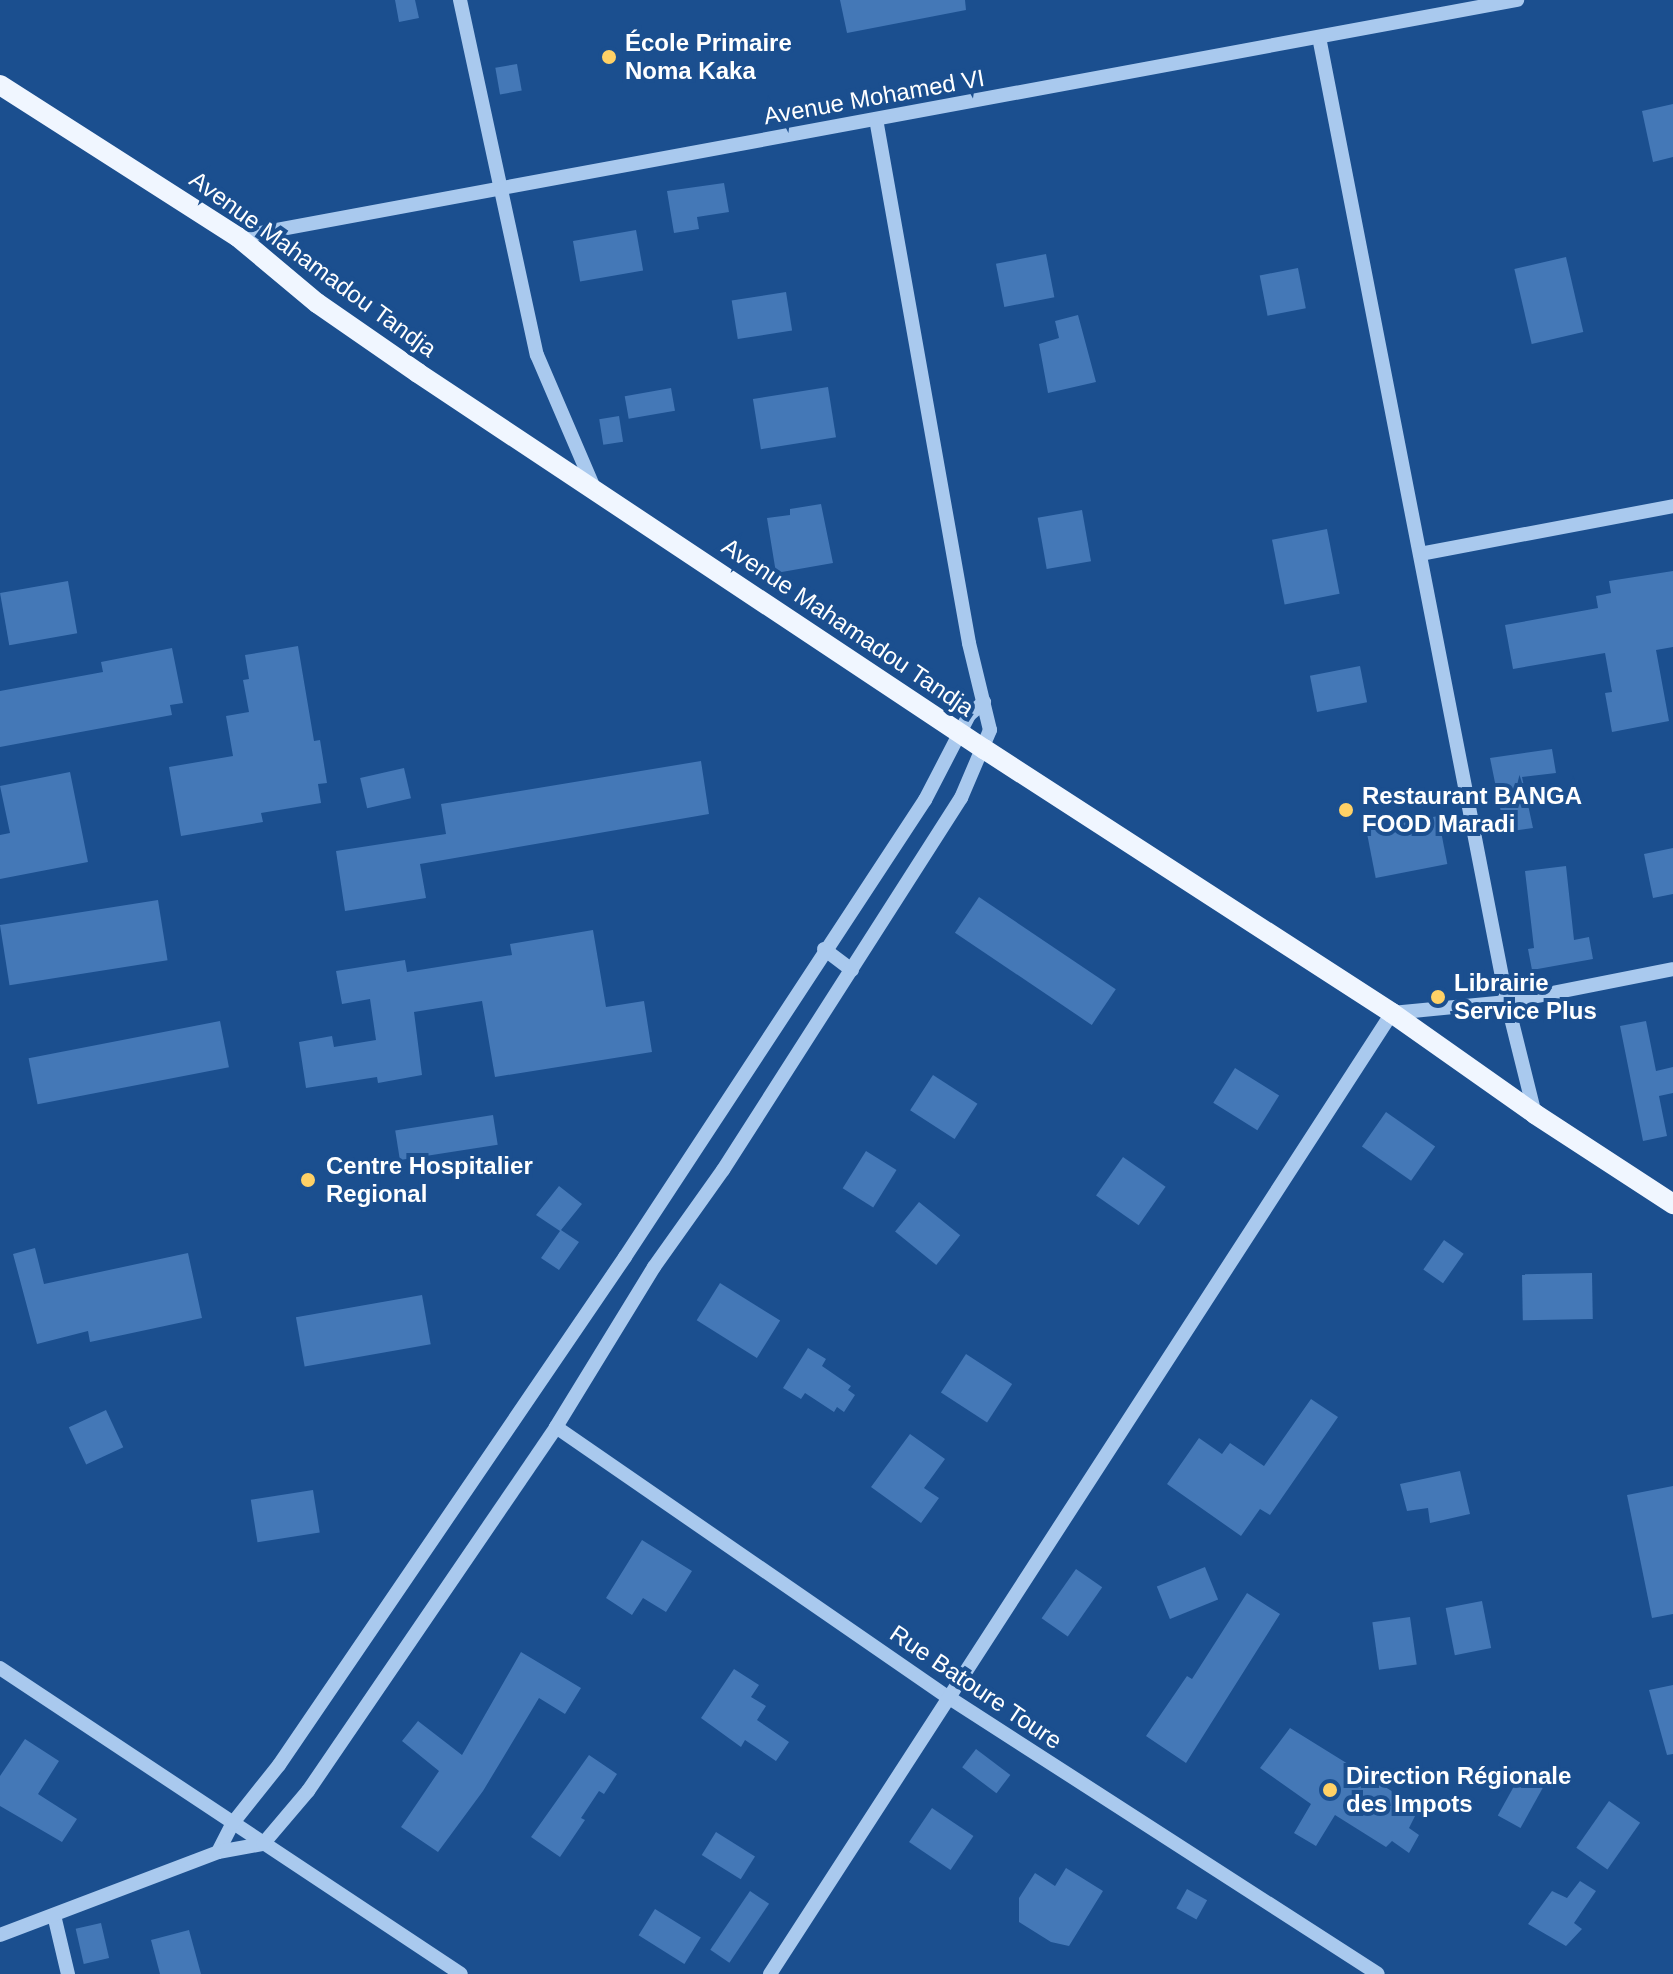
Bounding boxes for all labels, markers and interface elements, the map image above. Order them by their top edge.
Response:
place label: École Primaire Noma Kaka [625,29,792,85]
marker: École Primaire Noma Kaka [600,48,618,66]
street label: Avenue Mohamed VI [761,63,987,131]
street label: Avenue Mahamadou Tandja [184,165,442,363]
street label: Avenue Mahamadou Tandja [716,532,980,722]
place label: Restaurant BANGA FOOD Maradi [1362,782,1582,838]
marker: Restaurant BANGA FOOD Maradi [1337,801,1355,819]
place label: Librairie Service Plus [1454,969,1597,1025]
marker: Librairie Service Plus [1429,988,1447,1006]
place label: Centre Hospitalier Regional [326,1152,533,1208]
marker: Centre Hospitalier Regional [297,1169,319,1191]
street label: Rue Batoure Toure [884,1619,1068,1755]
place label: Direction Régionale des Impots [1346,1762,1571,1818]
marker: Direction Régionale des Impots [1321,1781,1339,1799]

